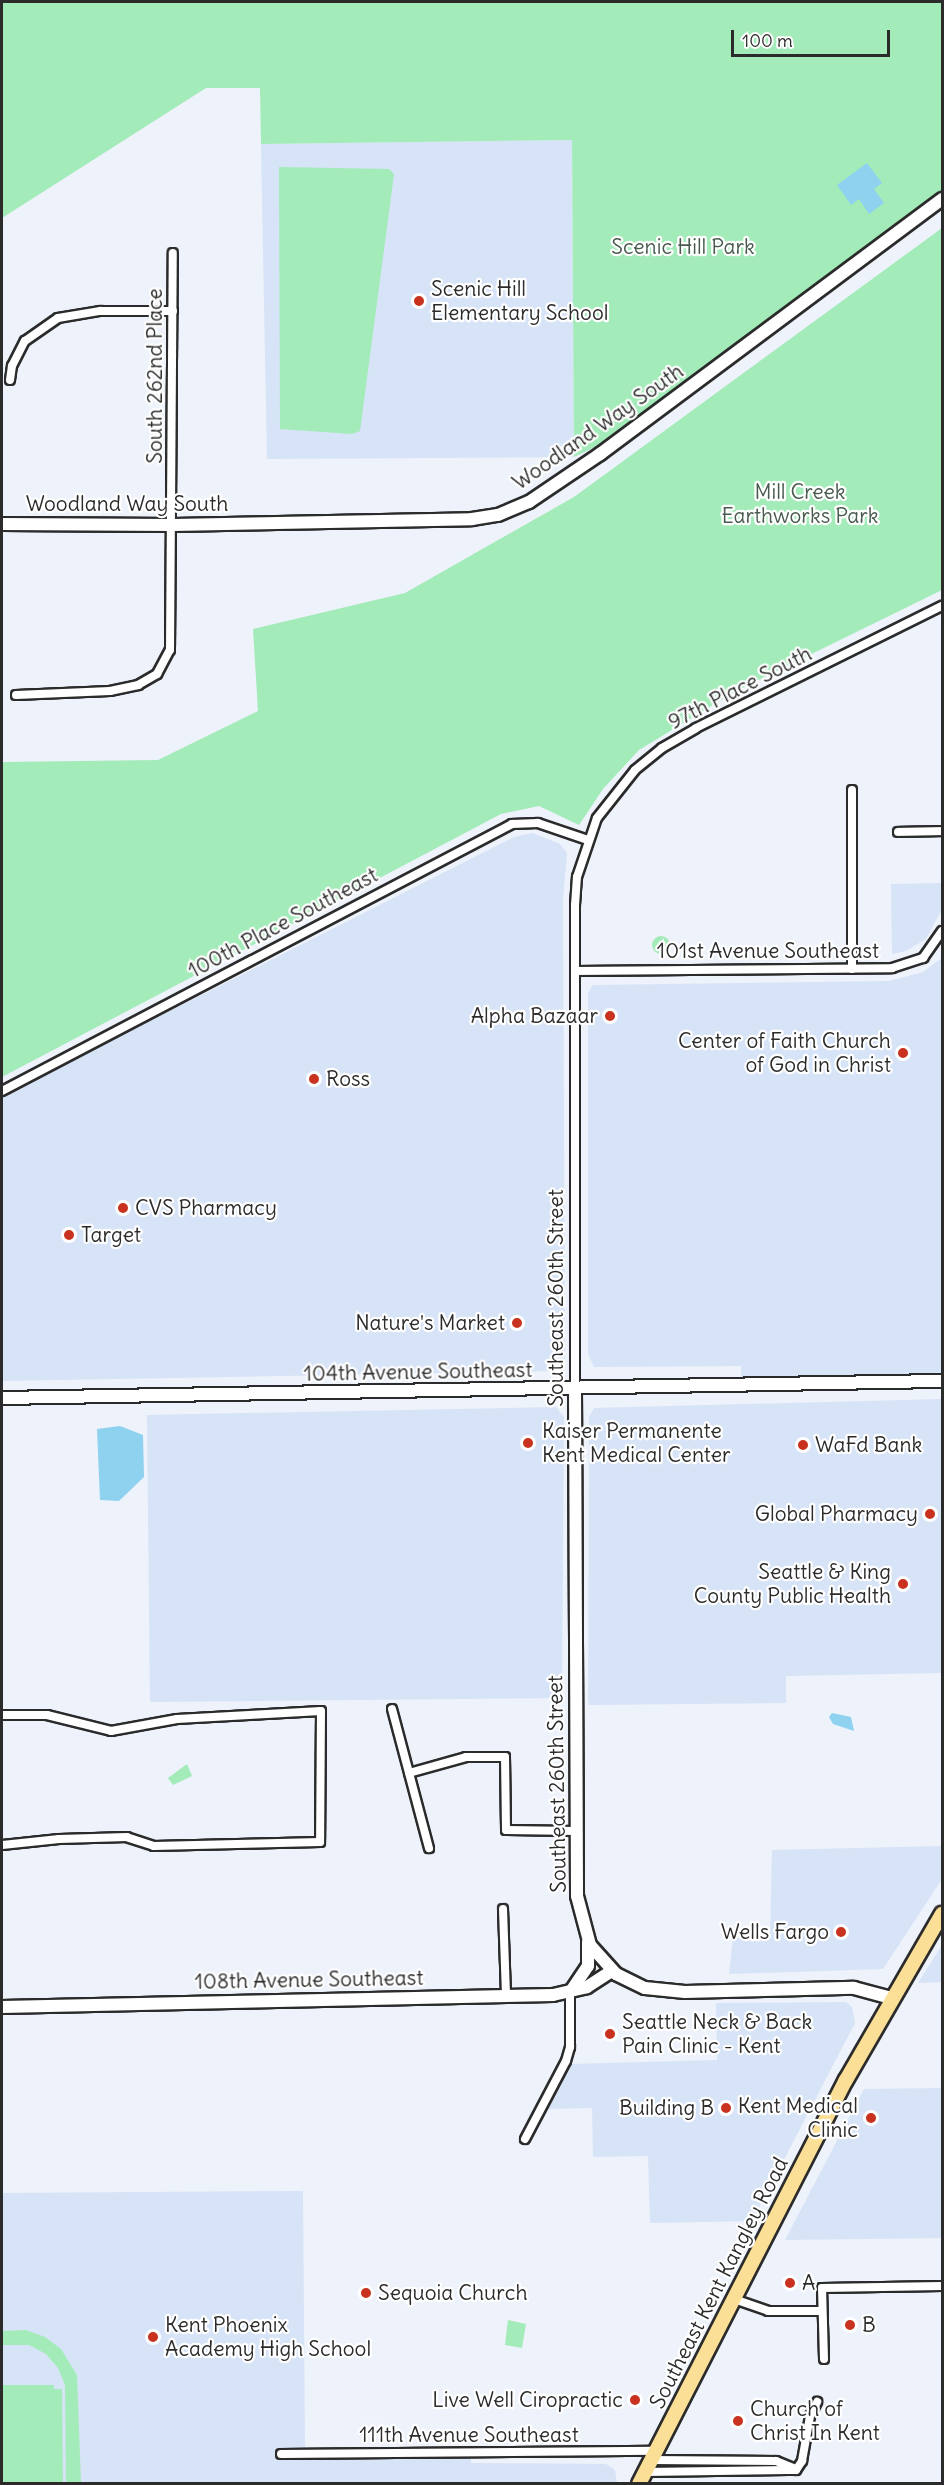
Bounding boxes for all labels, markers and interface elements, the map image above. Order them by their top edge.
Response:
scale bar [734,18,893,56]
text: 100 m [742,29,793,52]
park label: Scenic Hill Park [611,234,755,260]
place label: Scenic Hill Elementary School [431,276,608,326]
street label: South 262nd Place [142,288,168,464]
marker: Scenic Hill Elementary School [412,294,426,308]
street label: Woodland Way South [508,359,688,495]
park label: Mill Creek Earthworks Park [721,479,879,529]
street label: Woodland Way South [26,491,228,517]
street label: 97th Place South [664,641,816,735]
street label: 100th Place Southeast [184,862,382,984]
street label: 101st Avenue Southeast [657,938,879,964]
place label: Alpha Bazaar [471,1003,598,1029]
marker: Alpha Bazaar [603,1009,617,1023]
place label: Center of Faith Church of God in Christ [678,1028,891,1078]
marker: Center of Faith Church of God in Christ [896,1046,910,1060]
place label: Ross [326,1066,370,1092]
marker: Ross [307,1072,321,1086]
street label: Southeast 260th Street [543,1189,569,1407]
place label: CVS Pharmacy [135,1195,277,1221]
marker: CVS Pharmacy [116,1201,130,1215]
place label: Target [81,1222,141,1248]
marker: Target [62,1228,76,1242]
place label: Nature's Market [355,1310,505,1336]
marker: Nature's Market [510,1316,524,1330]
street label: 104th Avenue Southeast [303,1357,533,1387]
place label: Kaiser Permanente Kent Medical Center [542,1418,731,1468]
place label: WaFd Bank [815,1432,922,1458]
marker: Kaiser Permanente Kent Medical Center [519,1434,537,1452]
marker: WaFd Bank [796,1438,810,1452]
place label: Global Pharmacy [755,1501,918,1527]
marker: Global Pharmacy [923,1507,937,1521]
place label: Seattle & King County Public Health [694,1559,891,1609]
marker: Seattle & King County Public Health [896,1577,910,1591]
street label: Southeast 260th Street [543,1675,571,1893]
place label: Wells Fargo [721,1919,829,1945]
marker: Wells Fargo [834,1925,848,1939]
street label: 108th Avenue Southeast [194,1965,424,1995]
place label: Seattle Neck & Back Pain Clinic - Kent [622,2009,812,2059]
marker: Seattle Neck & Back Pain Clinic - Kent [603,2027,617,2041]
place label: Kent Medical Clinic [738,2093,858,2143]
place label: Building B [619,2095,714,2121]
marker: Building B [719,2101,733,2115]
marker: Kent Medical Clinic [862,2109,880,2127]
street label: Southeast Kent Kangley Road [645,2153,793,2413]
place label: A [802,2270,815,2296]
marker: A [783,2276,797,2290]
place label: Sequoia Church [378,2280,528,2306]
marker: Sequoia Church [359,2286,373,2300]
place label: Kent Phoenix Academy High School [165,2312,371,2362]
place label: B [862,2312,876,2338]
marker: B [843,2318,857,2332]
marker: Kent Phoenix Academy High School [146,2330,160,2344]
place label: Live Well Ciropractic [432,2387,623,2413]
marker: Live Well Ciropractic [628,2393,642,2407]
place label: Church of Christ In Kent [750,2396,880,2446]
marker: Church of Christ In Kent [731,2414,745,2428]
street label: 111th Avenue Southeast [359,2422,579,2448]

